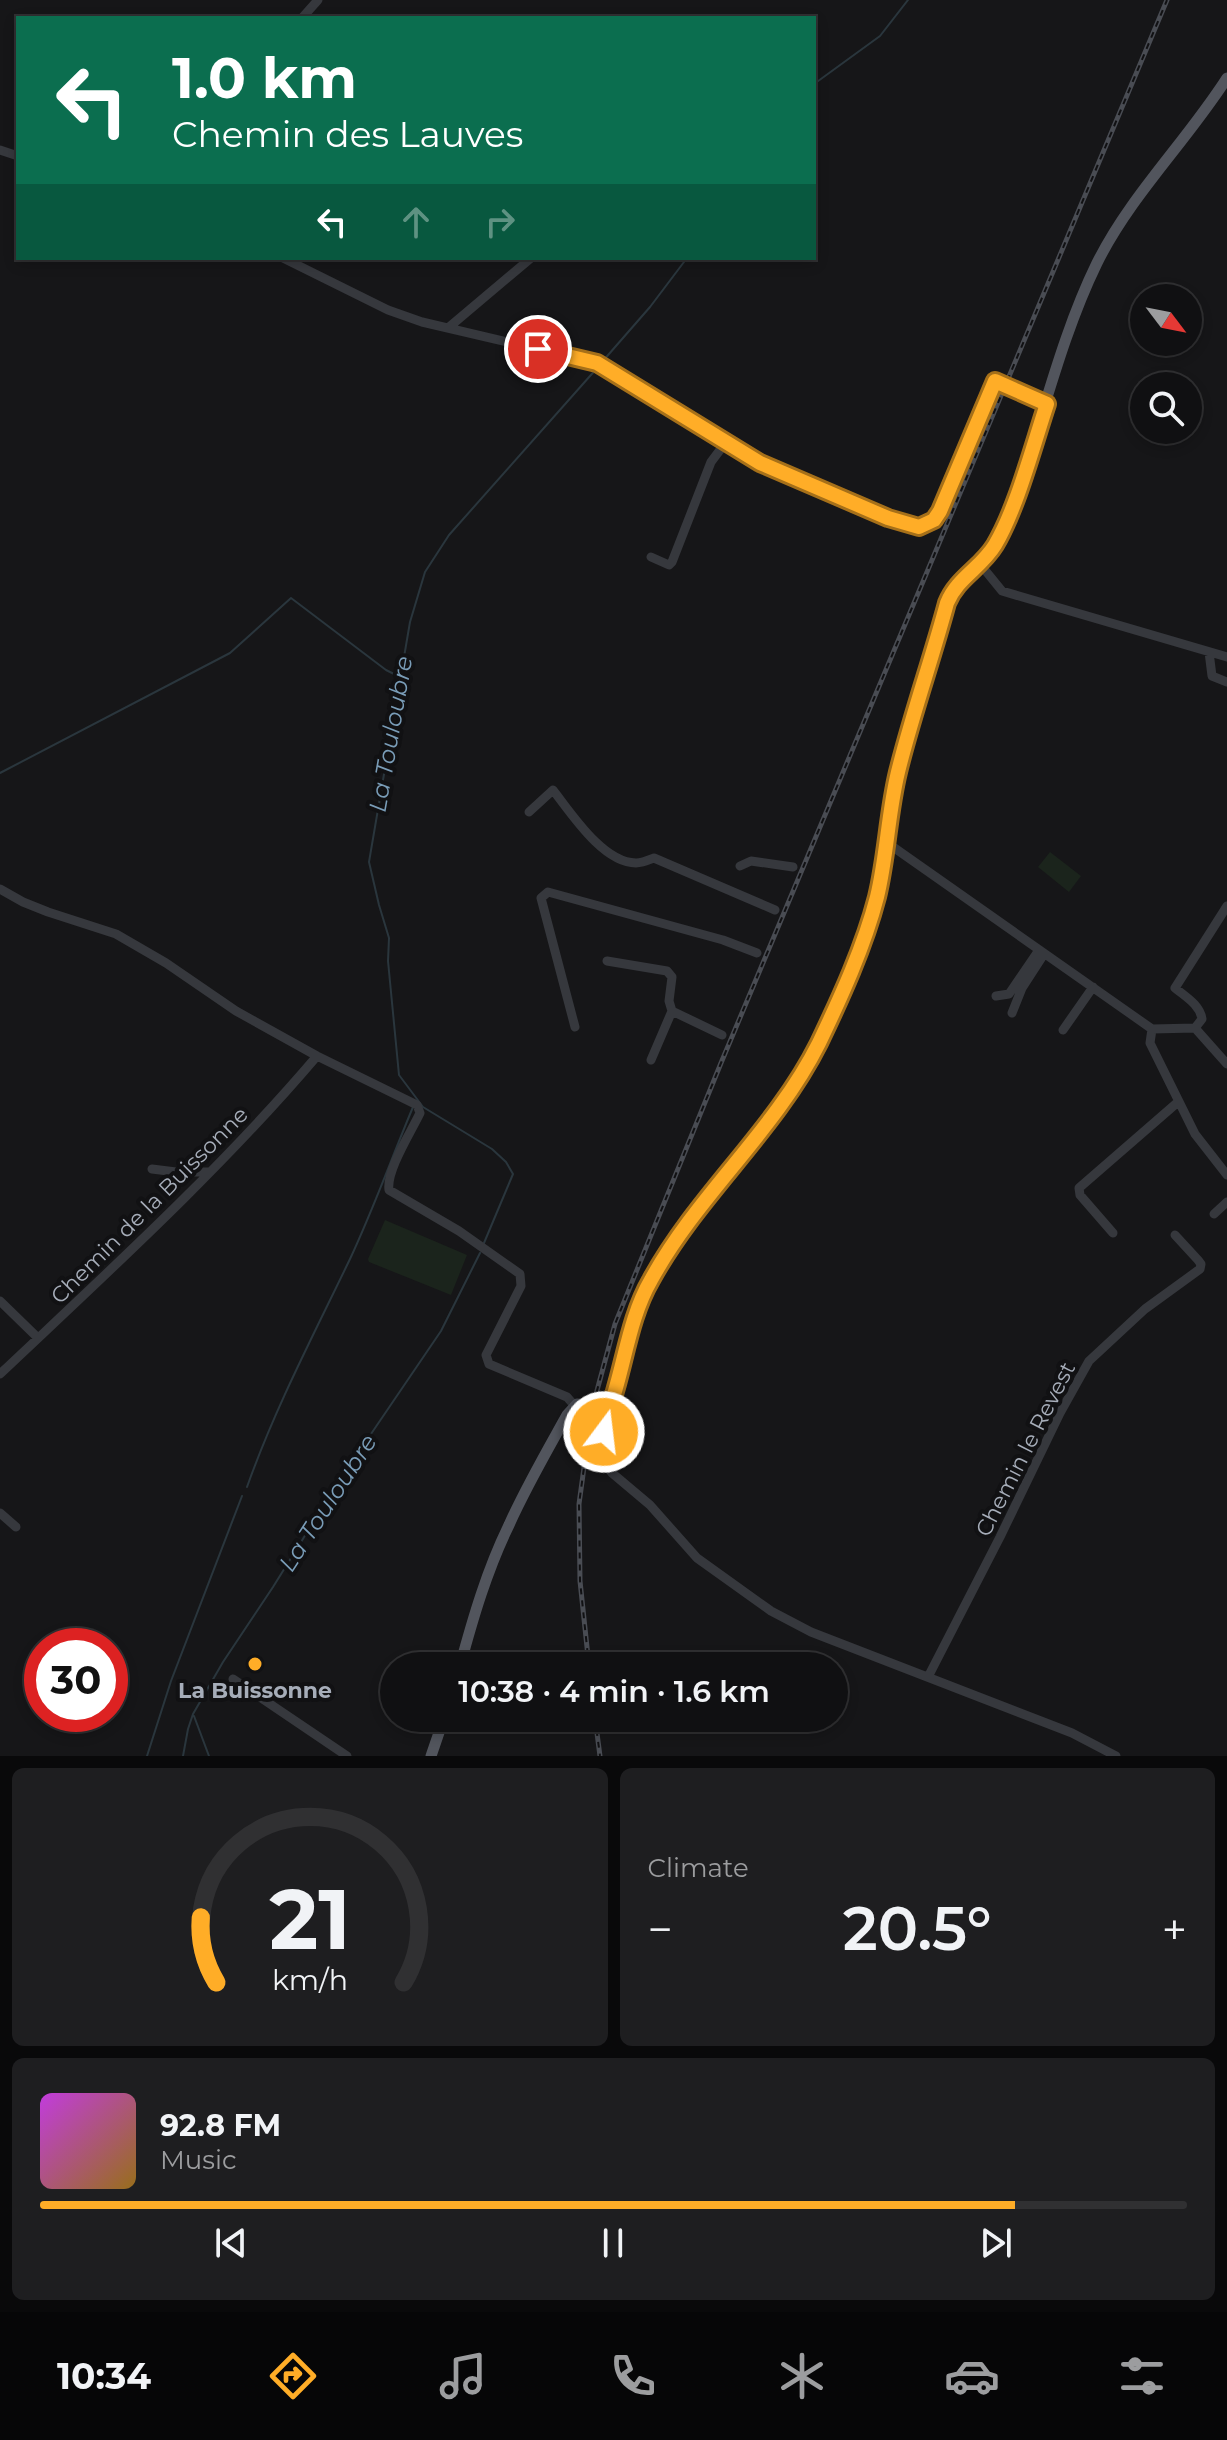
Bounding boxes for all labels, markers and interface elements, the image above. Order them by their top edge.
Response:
text: 1.0 km [172,44,357,112]
icon: left [40,48,144,152]
text: Chemin des Lauves [172,112,523,156]
icon: left [310,200,354,244]
icon: ahead [394,200,438,244]
icon: right [478,200,522,244]
north arrow [1130,284,1202,356]
map controls [1130,284,1202,444]
pin [504,315,572,383]
icon: arrive [516,327,560,371]
button: search [1130,372,1202,444]
water label: La Touloubre [363,654,418,814]
street label: Chemin de la Buissonne [45,1101,254,1310]
street label: Chemin le Revest [970,1357,1081,1541]
position arrow [562,1390,646,1474]
water label: La Touloubre [272,1429,383,1577]
speed limit sign: 30 [24,1628,128,1732]
marker: La Buissonne [246,1655,264,1673]
text: 10:38 · 4 min · 1.6 km [458,1673,770,1710]
place label: La Buissonne [178,1677,332,1704]
text: Climate [648,1852,749,1884]
text: 21 [269,1868,351,1970]
text: 20.5° [843,1892,992,1965]
text: − [648,1902,673,1956]
text: + [1162,1902,1187,1956]
text: km/h [272,1962,348,1997]
text: 92.8 FM [160,2107,281,2144]
text: Music [160,2144,237,2176]
icon: previous [209,2221,253,2265]
icon: pause [591,2221,635,2265]
icon: next [974,2221,1018,2265]
icon: directions [265,2348,321,2404]
icon: music [435,2348,491,2404]
icon: phone [605,2348,661,2404]
icon: climate [774,2348,830,2404]
icon: car [944,2348,1000,2404]
icon: filters [1114,2348,1170,2404]
text: 10:34 [57,2354,151,2398]

